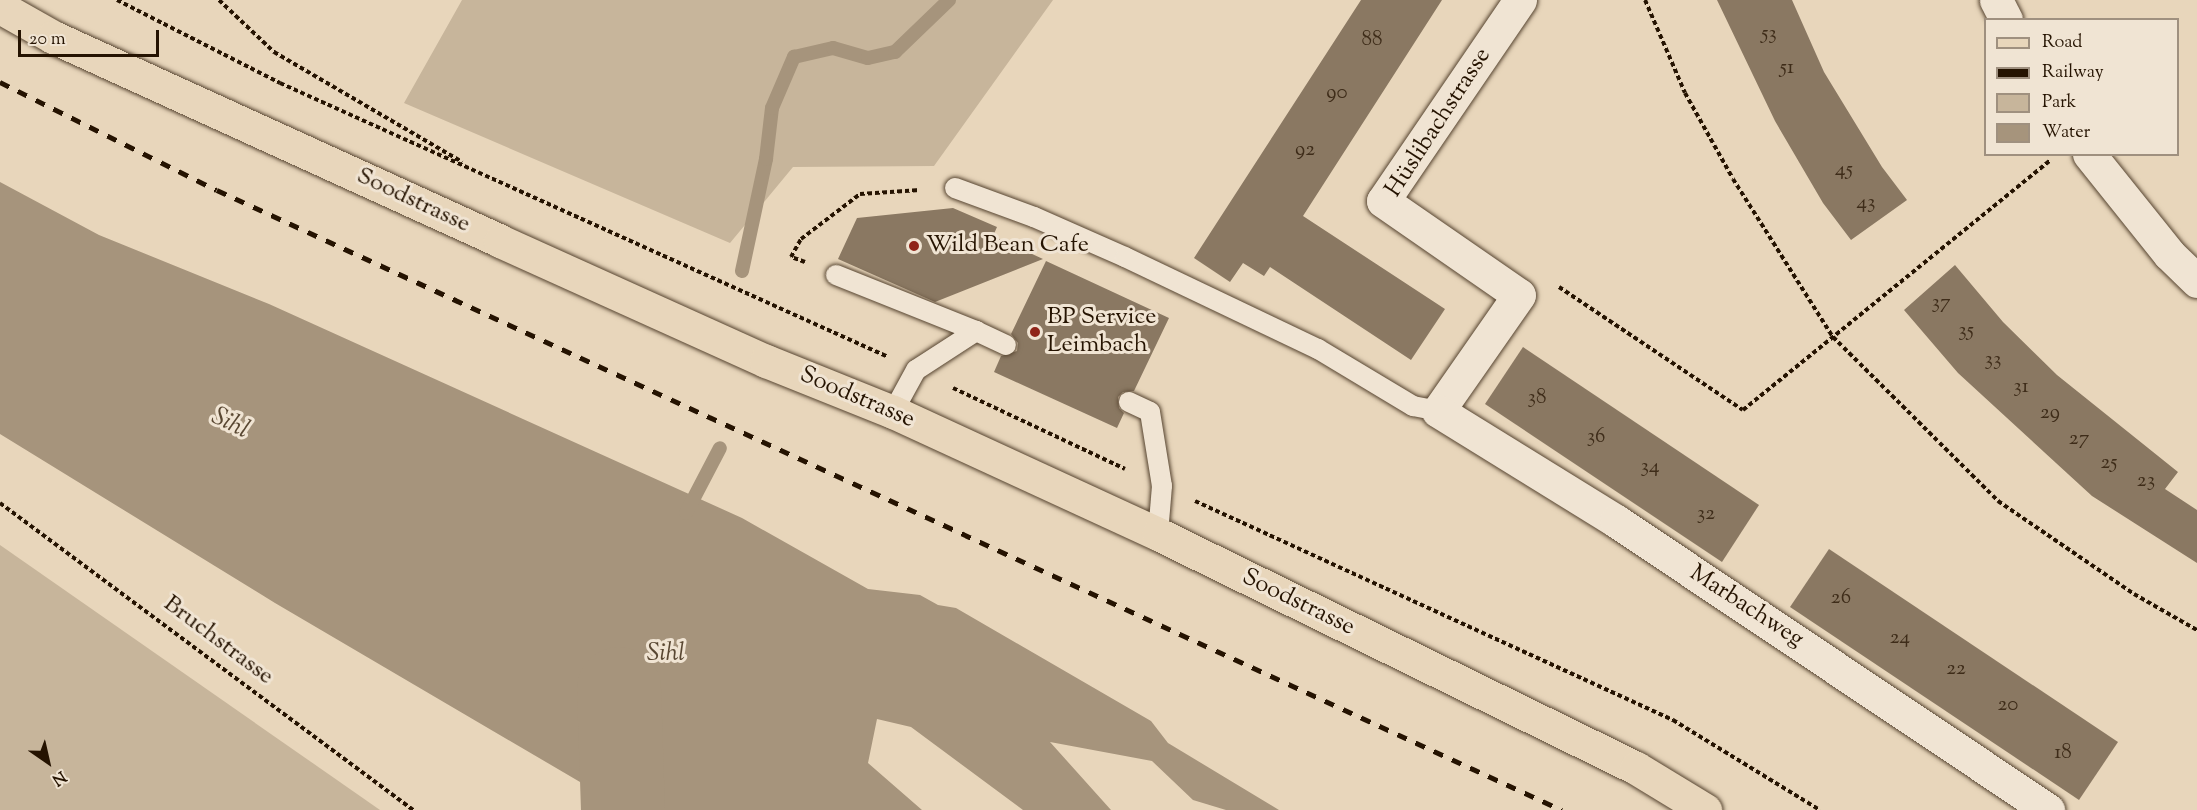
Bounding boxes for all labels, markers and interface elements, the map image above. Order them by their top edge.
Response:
scale bar [21,18,162,56]
legend [1984,18,2179,156]
house number: 53 [1761,21,1777,47]
text: 20 m [29,27,66,53]
house number: 88 [1362,27,1382,53]
text: Road [2042,30,2082,56]
street label: Hüslibachstrasse [1380,43,1498,203]
house number: 51 [1780,55,1794,81]
text: Railway [2042,60,2104,86]
house number: 90 [1326,80,1348,106]
text: Park [2042,90,2076,116]
text: Water [2042,120,2090,146]
house number: 92 [1295,137,1315,163]
house number: 45 [1835,157,1853,183]
street label: Soodstrasse [352,162,474,240]
house number: 43 [1856,190,1876,216]
place label: Wild Bean Cafe [926,232,1089,260]
marker: Wild Bean Cafe [907,239,921,253]
house number: 37 [1931,290,1951,316]
place label: BP Service Leimbach [1047,304,1157,360]
house number: 35 [1958,318,1974,344]
marker: BP Service Leimbach [1028,325,1042,339]
house number: 33 [1985,347,2001,373]
street label: Soodstrasse [795,361,919,435]
house number: 31 [2013,374,2029,400]
house number: 38 [1528,385,1546,411]
house number: 29 [2040,400,2060,426]
water label: Sihl [206,401,254,447]
house number: 36 [1587,424,1605,450]
house number: 27 [2069,426,2089,452]
house number: 25 [2100,450,2118,476]
house number: 34 [1640,454,1660,480]
house number: 23 [2137,468,2155,494]
house number: 32 [1697,501,1715,527]
street label: Marbachweg [1684,559,1808,655]
street label: Soodstrasse [1237,563,1359,643]
house number: 26 [1831,585,1851,611]
street label: Bruchstrasse [157,590,279,692]
house number: 24 [1890,625,1910,651]
water label: Sihl [647,638,685,670]
house number: 22 [1946,656,1966,682]
house number: 20 [1998,692,2018,718]
north arrow [18,732,78,792]
house number: 18 [2054,740,2072,766]
text: N [47,764,70,790]

